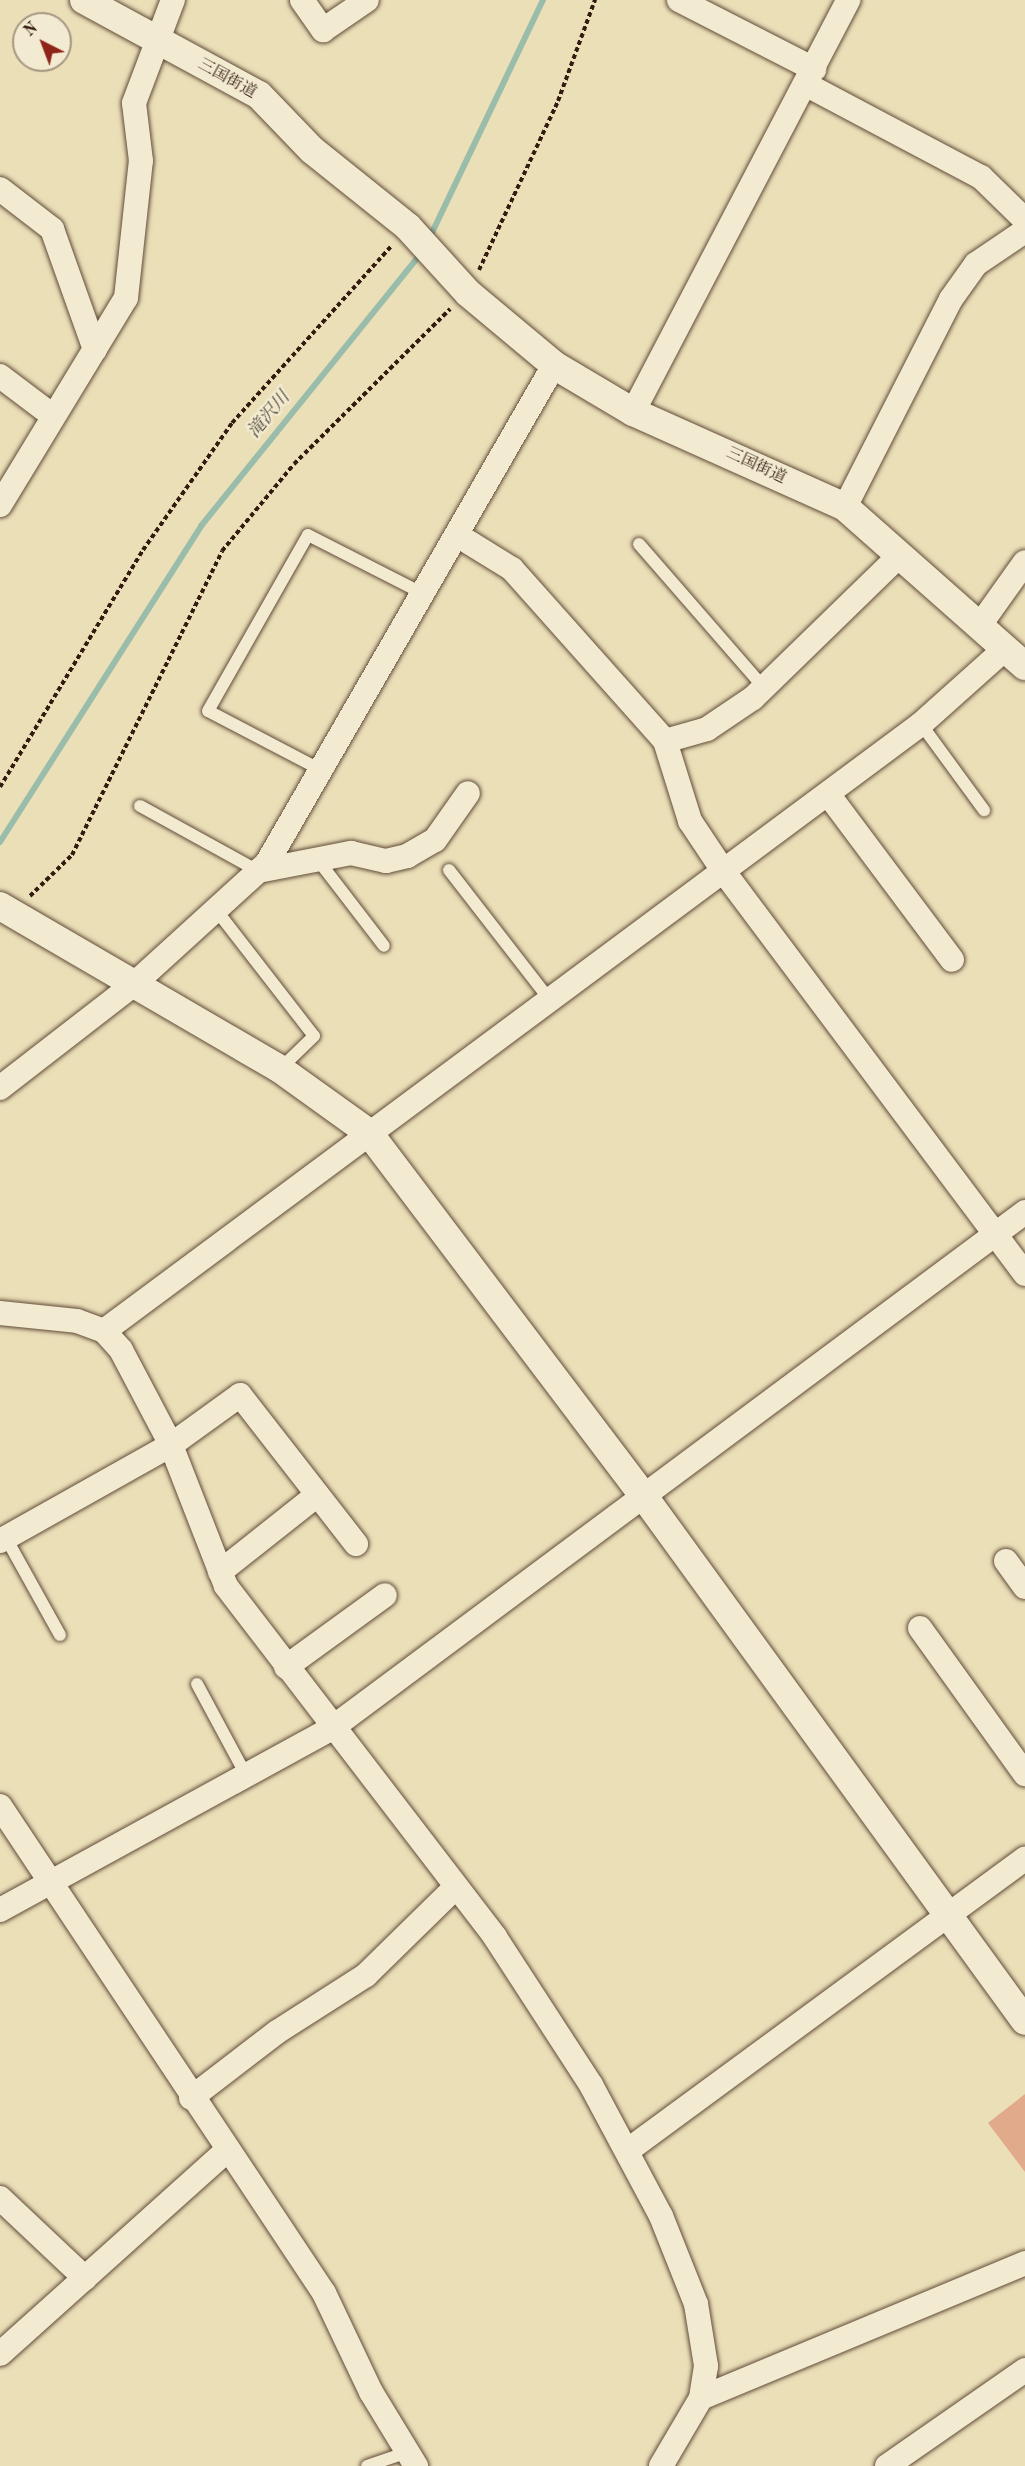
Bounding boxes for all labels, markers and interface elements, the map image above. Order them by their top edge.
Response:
north arrow [12,12,72,72]
text: N [21,20,41,40]
street label: 三国街道 [194,55,260,103]
water label: 滝沢川 [243,387,295,443]
street label: 三国街道 [723,444,789,488]

